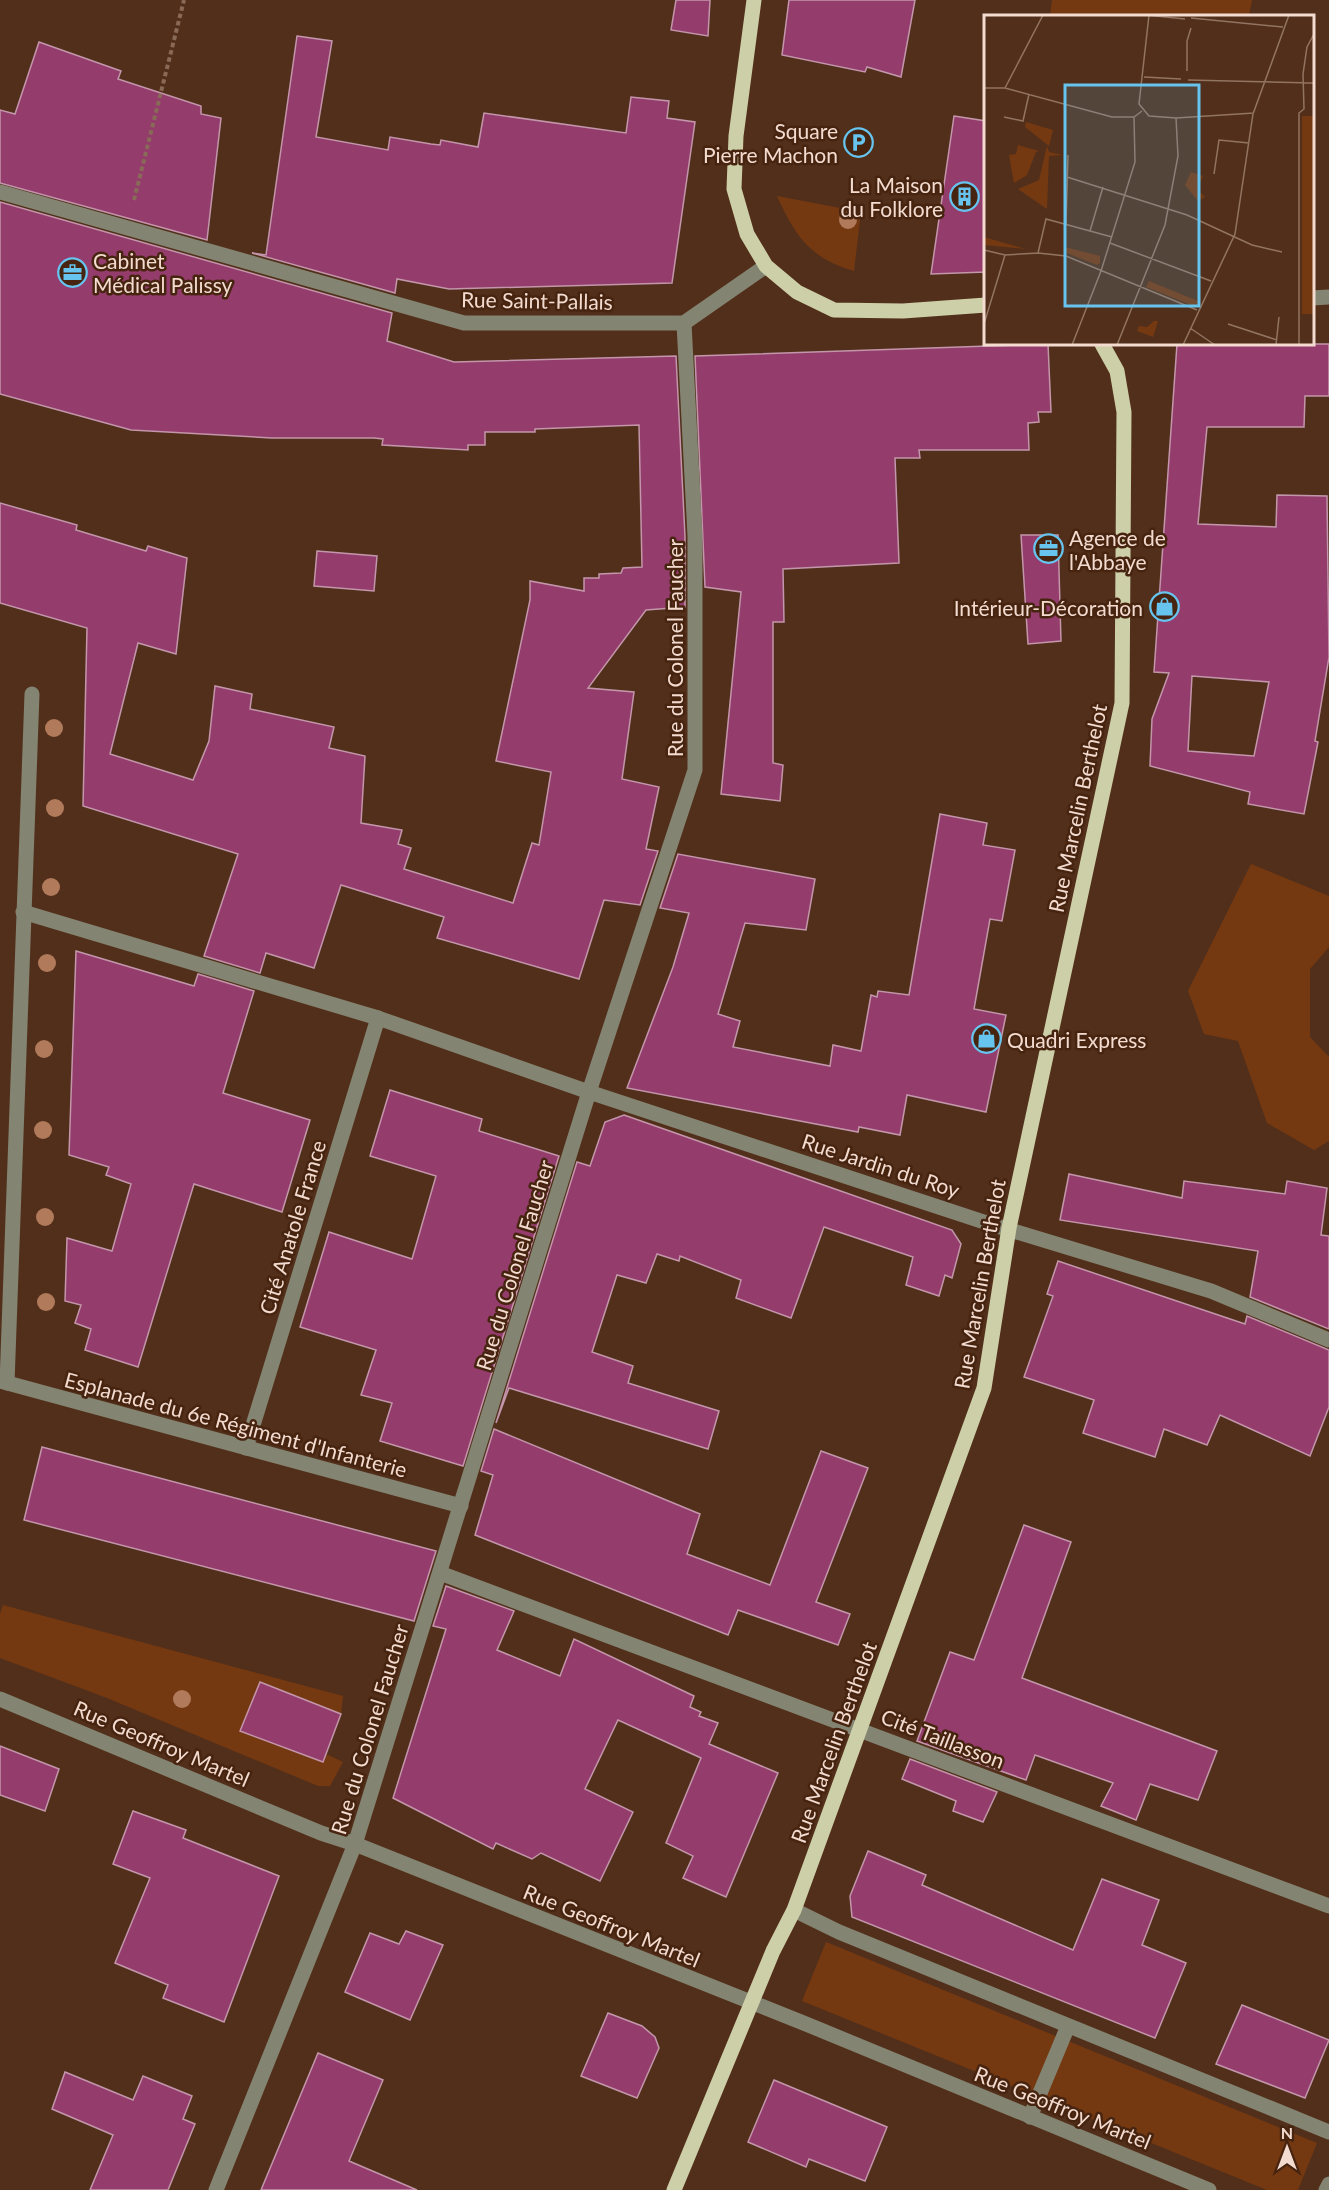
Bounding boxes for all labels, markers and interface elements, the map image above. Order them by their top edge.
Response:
inset map [984,15,1314,345]
place label: Square Pierre Machon [703,118,838,167]
parking icon: Square Pierre Machon [843,126,875,158]
place label: La Maison du Folklore [840,172,943,221]
building icon: La Maison du Folklore [948,180,980,212]
place label: Cabinet Médical Palissy [93,248,233,297]
office icon: Cabinet Médical Palissy [56,256,88,288]
street label: Rue Saint-Pallais [461,286,613,314]
place label: Agence de l'Abbaye [1069,525,1166,574]
office icon: Agence de l'Abbaye [1032,533,1064,565]
street label: Rue du Colonel Faucher [662,538,687,757]
shop icon: Intérieur-Décoration [1148,591,1180,623]
place label: Intérieur-Décoration [954,595,1143,620]
street label: Rue Marcelin Berthelot [1043,701,1111,914]
shop icon: Quadri Express [970,1023,1002,1055]
place label: Quadri Express [1007,1027,1146,1052]
street label: Rue Jardin du Roy [799,1128,963,1202]
street label: Cité Anatole France [254,1137,330,1317]
street label: Rue du Colonel Faucher [470,1157,558,1373]
street label: Rue Marcelin Berthelot [948,1177,1010,1391]
street label: Esplanade du 6e Régiment d'Infanterie [62,1366,410,1482]
street label: Rue du Colonel Faucher [325,1621,413,1837]
street label: Rue Marcelin Berthelot [785,1637,881,1846]
street label: Rue Geoffroy Martel [71,1695,253,1791]
street label: Cité Taillasson [878,1703,1008,1773]
street label: Rue Geoffroy Martel [520,1878,704,1972]
street label: Rue Geoffroy Martel [971,2060,1155,2154]
north arrow [1257,2118,1317,2178]
text: N [1281,2123,1293,2142]

